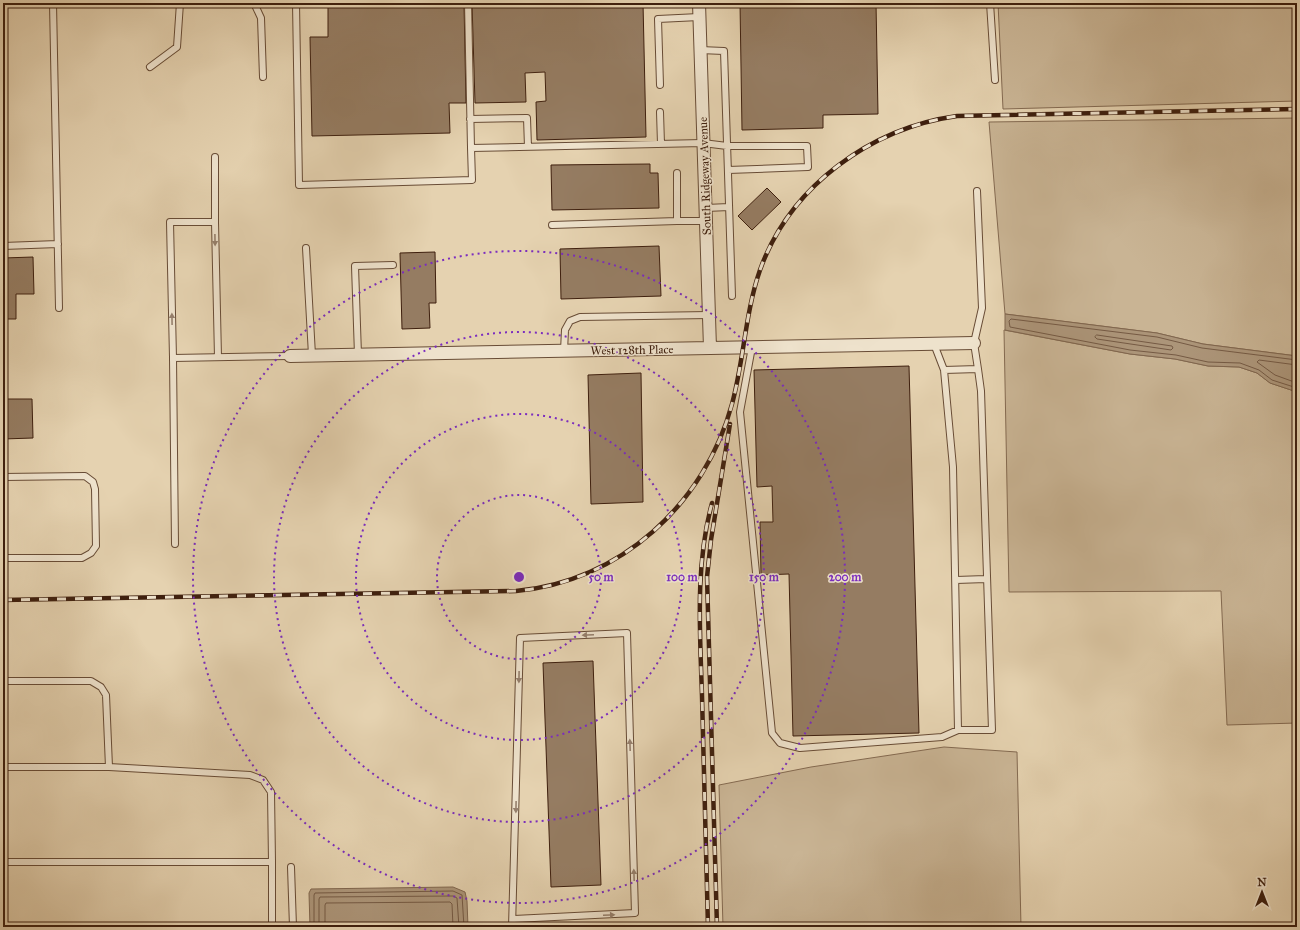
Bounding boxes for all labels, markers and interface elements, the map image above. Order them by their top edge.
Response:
street label: South Ridgeway Avenue [696,117,715,235]
one-way arrow [212,234,218,247]
one-way arrow [169,313,176,325]
street label: West 128th Place [590,342,674,358]
centre of rings [512,570,526,584]
text: 50 m [588,570,615,584]
text: 100 m [666,570,699,584]
text: 150 m [749,570,780,584]
text: 200 m [829,570,862,584]
one-way arrow [581,632,594,638]
one-way arrow [516,671,522,684]
one-way arrow [627,738,633,751]
one-way arrow [513,801,519,814]
one-way arrow [631,868,637,881]
north arrow [1242,872,1282,912]
text: N [1257,876,1267,889]
one-way arrow [603,911,615,918]

